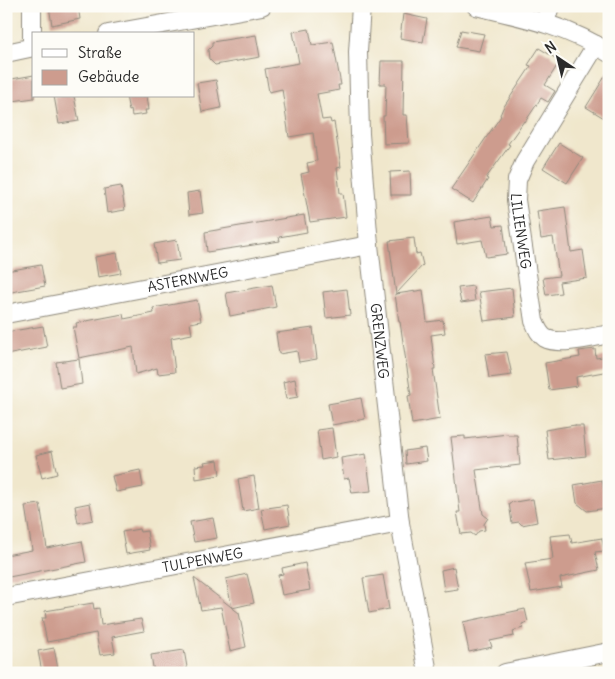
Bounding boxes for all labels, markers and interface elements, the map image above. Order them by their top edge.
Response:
legend [32,32,195,98]
north arrow [532,32,582,82]
text: N [541,37,560,58]
text: Straße [78,43,122,62]
text: Gebäude [78,67,139,86]
street label: LILIENWEG [507,193,535,270]
street label: ASTERNWEG [146,263,230,296]
street label: GRENZWEG [367,302,393,380]
street label: TULPENWEG [161,544,244,576]

